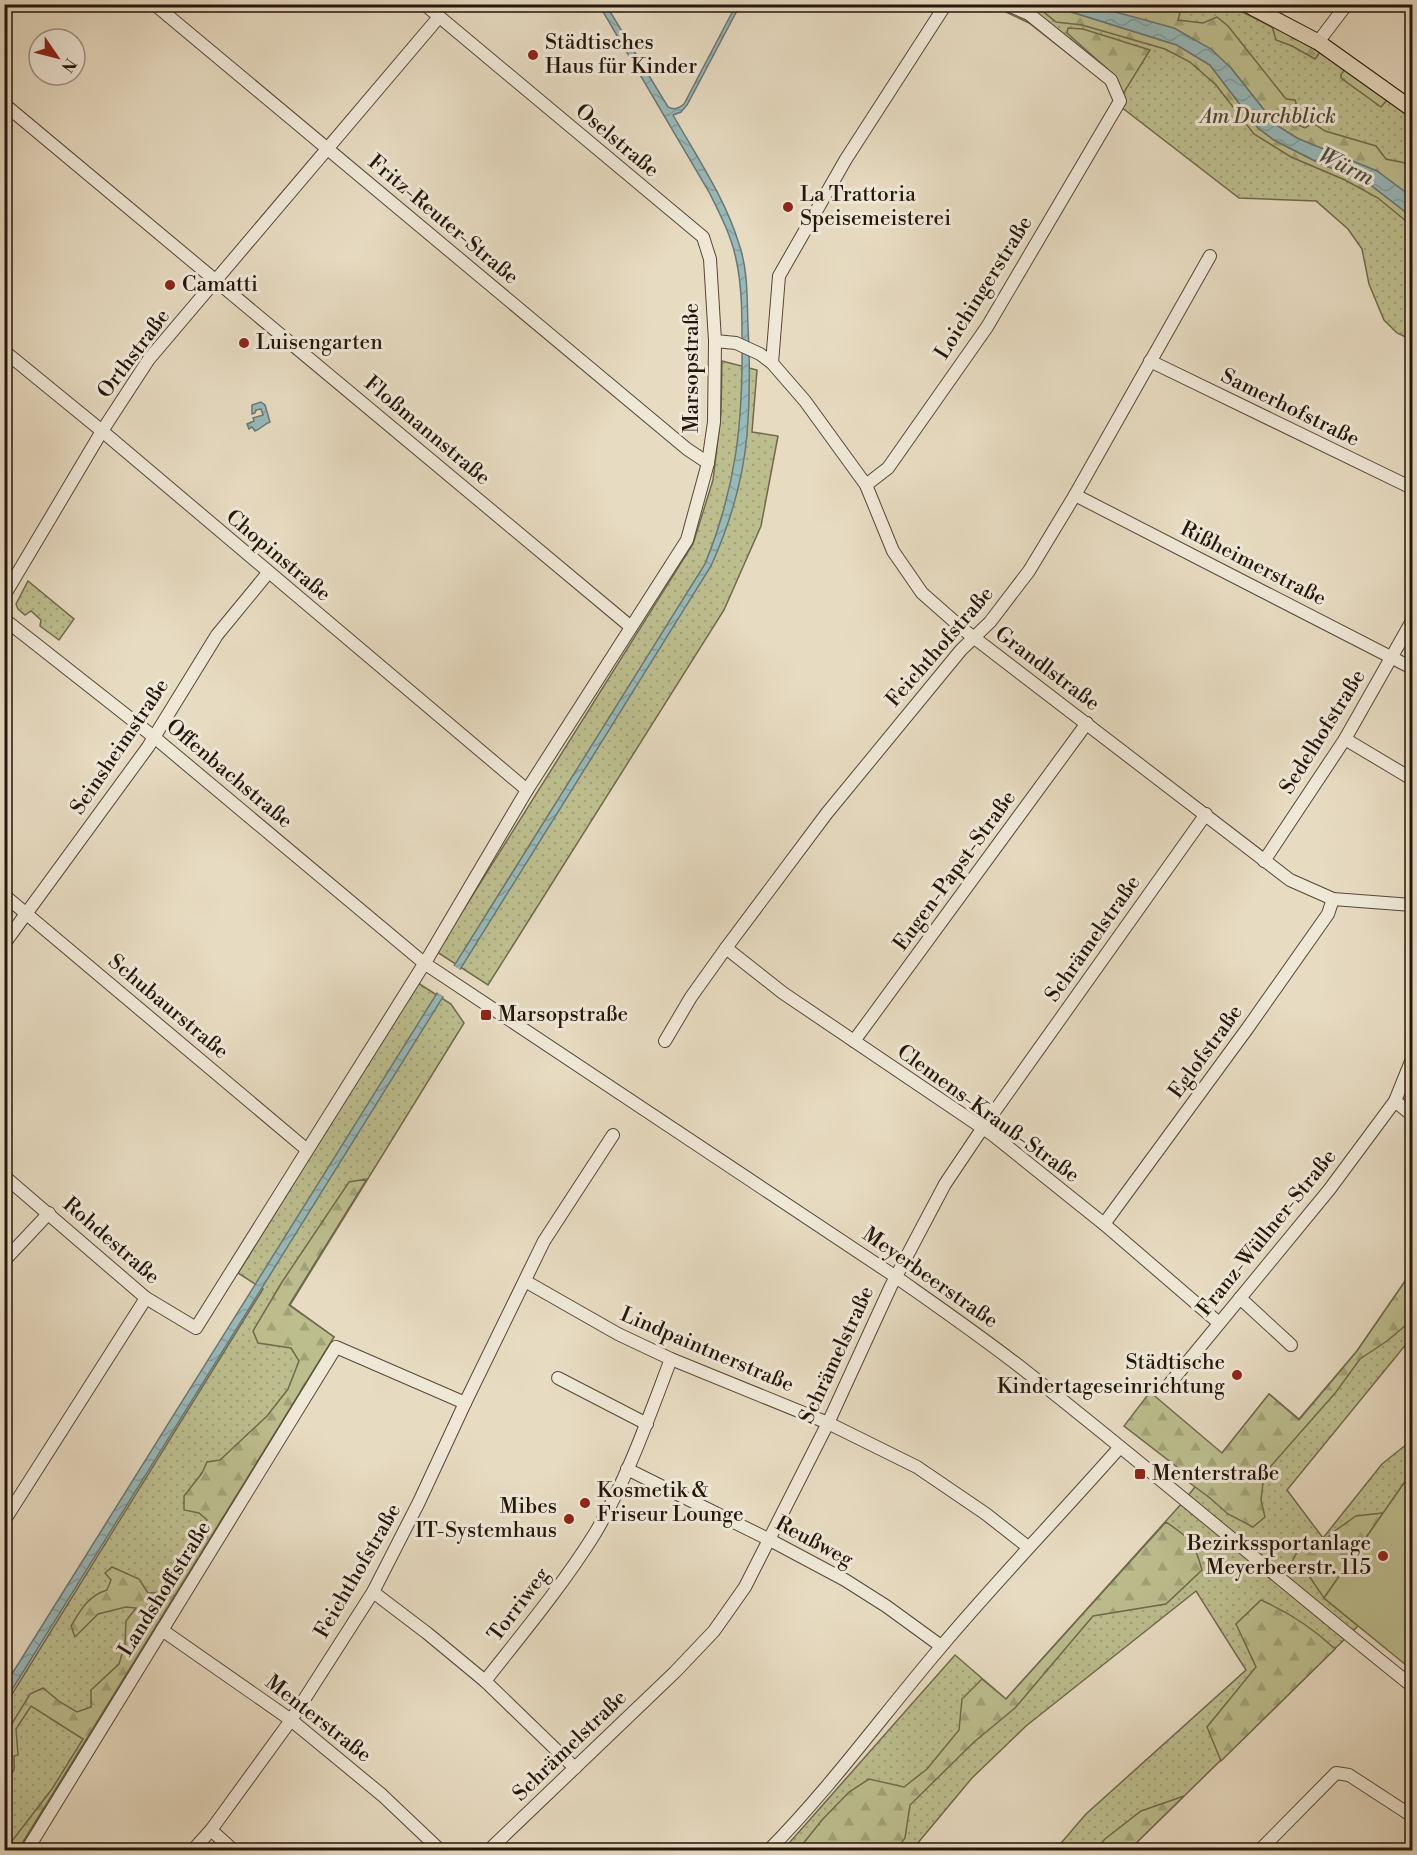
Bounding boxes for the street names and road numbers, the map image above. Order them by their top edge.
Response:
street label: Oselstraße [570,99,664,183]
street label: Fritz-Reuter-Straße [362,149,524,291]
street label: Loichingerstraße [929,212,1039,364]
street label: Marsopstraße [679,303,705,433]
street label: Orthstraße [92,304,176,404]
street label: Samerhofstraße [1216,363,1364,453]
street label: Floßmannstraße [359,371,495,491]
street label: Chopinstraße [220,505,336,607]
street label: Rißheimerstraße [1176,516,1330,612]
street label: Feichthofstraße [881,581,999,713]
street label: Grandlstraße [989,621,1105,717]
street label: Sedelhofstraße [1274,665,1372,799]
street label: Seinsheimstraße [65,674,175,820]
street label: Offenbachstraße [160,714,298,834]
street label: Eugen-Papst-Straße [888,786,1022,956]
street label: Schrämelstraße [1040,871,1146,1007]
street label: Schubaurstraße [102,949,234,1065]
street label: Eglofstraße [1163,1000,1249,1104]
street label: Clemens-Krauß-Straße [892,1039,1084,1189]
street label: Franz-Wüllner-Straße [1192,1144,1342,1322]
street label: Rohdestraße [57,1192,165,1290]
street label: Meyerbeerstraße [857,1222,1003,1334]
street label: Schrämelstraße [794,1282,880,1428]
street label: Lindpaintnerstraße [616,1302,798,1398]
street label: Feichthofstraße [309,1499,407,1643]
street label: Reußweg [771,1511,858,1573]
street label: Landshoffstraße [113,1517,217,1661]
street label: Torriweg [483,1563,555,1647]
street label: Menterstraße [260,1670,376,1768]
street label: Schrämelstraße [508,1685,632,1807]

